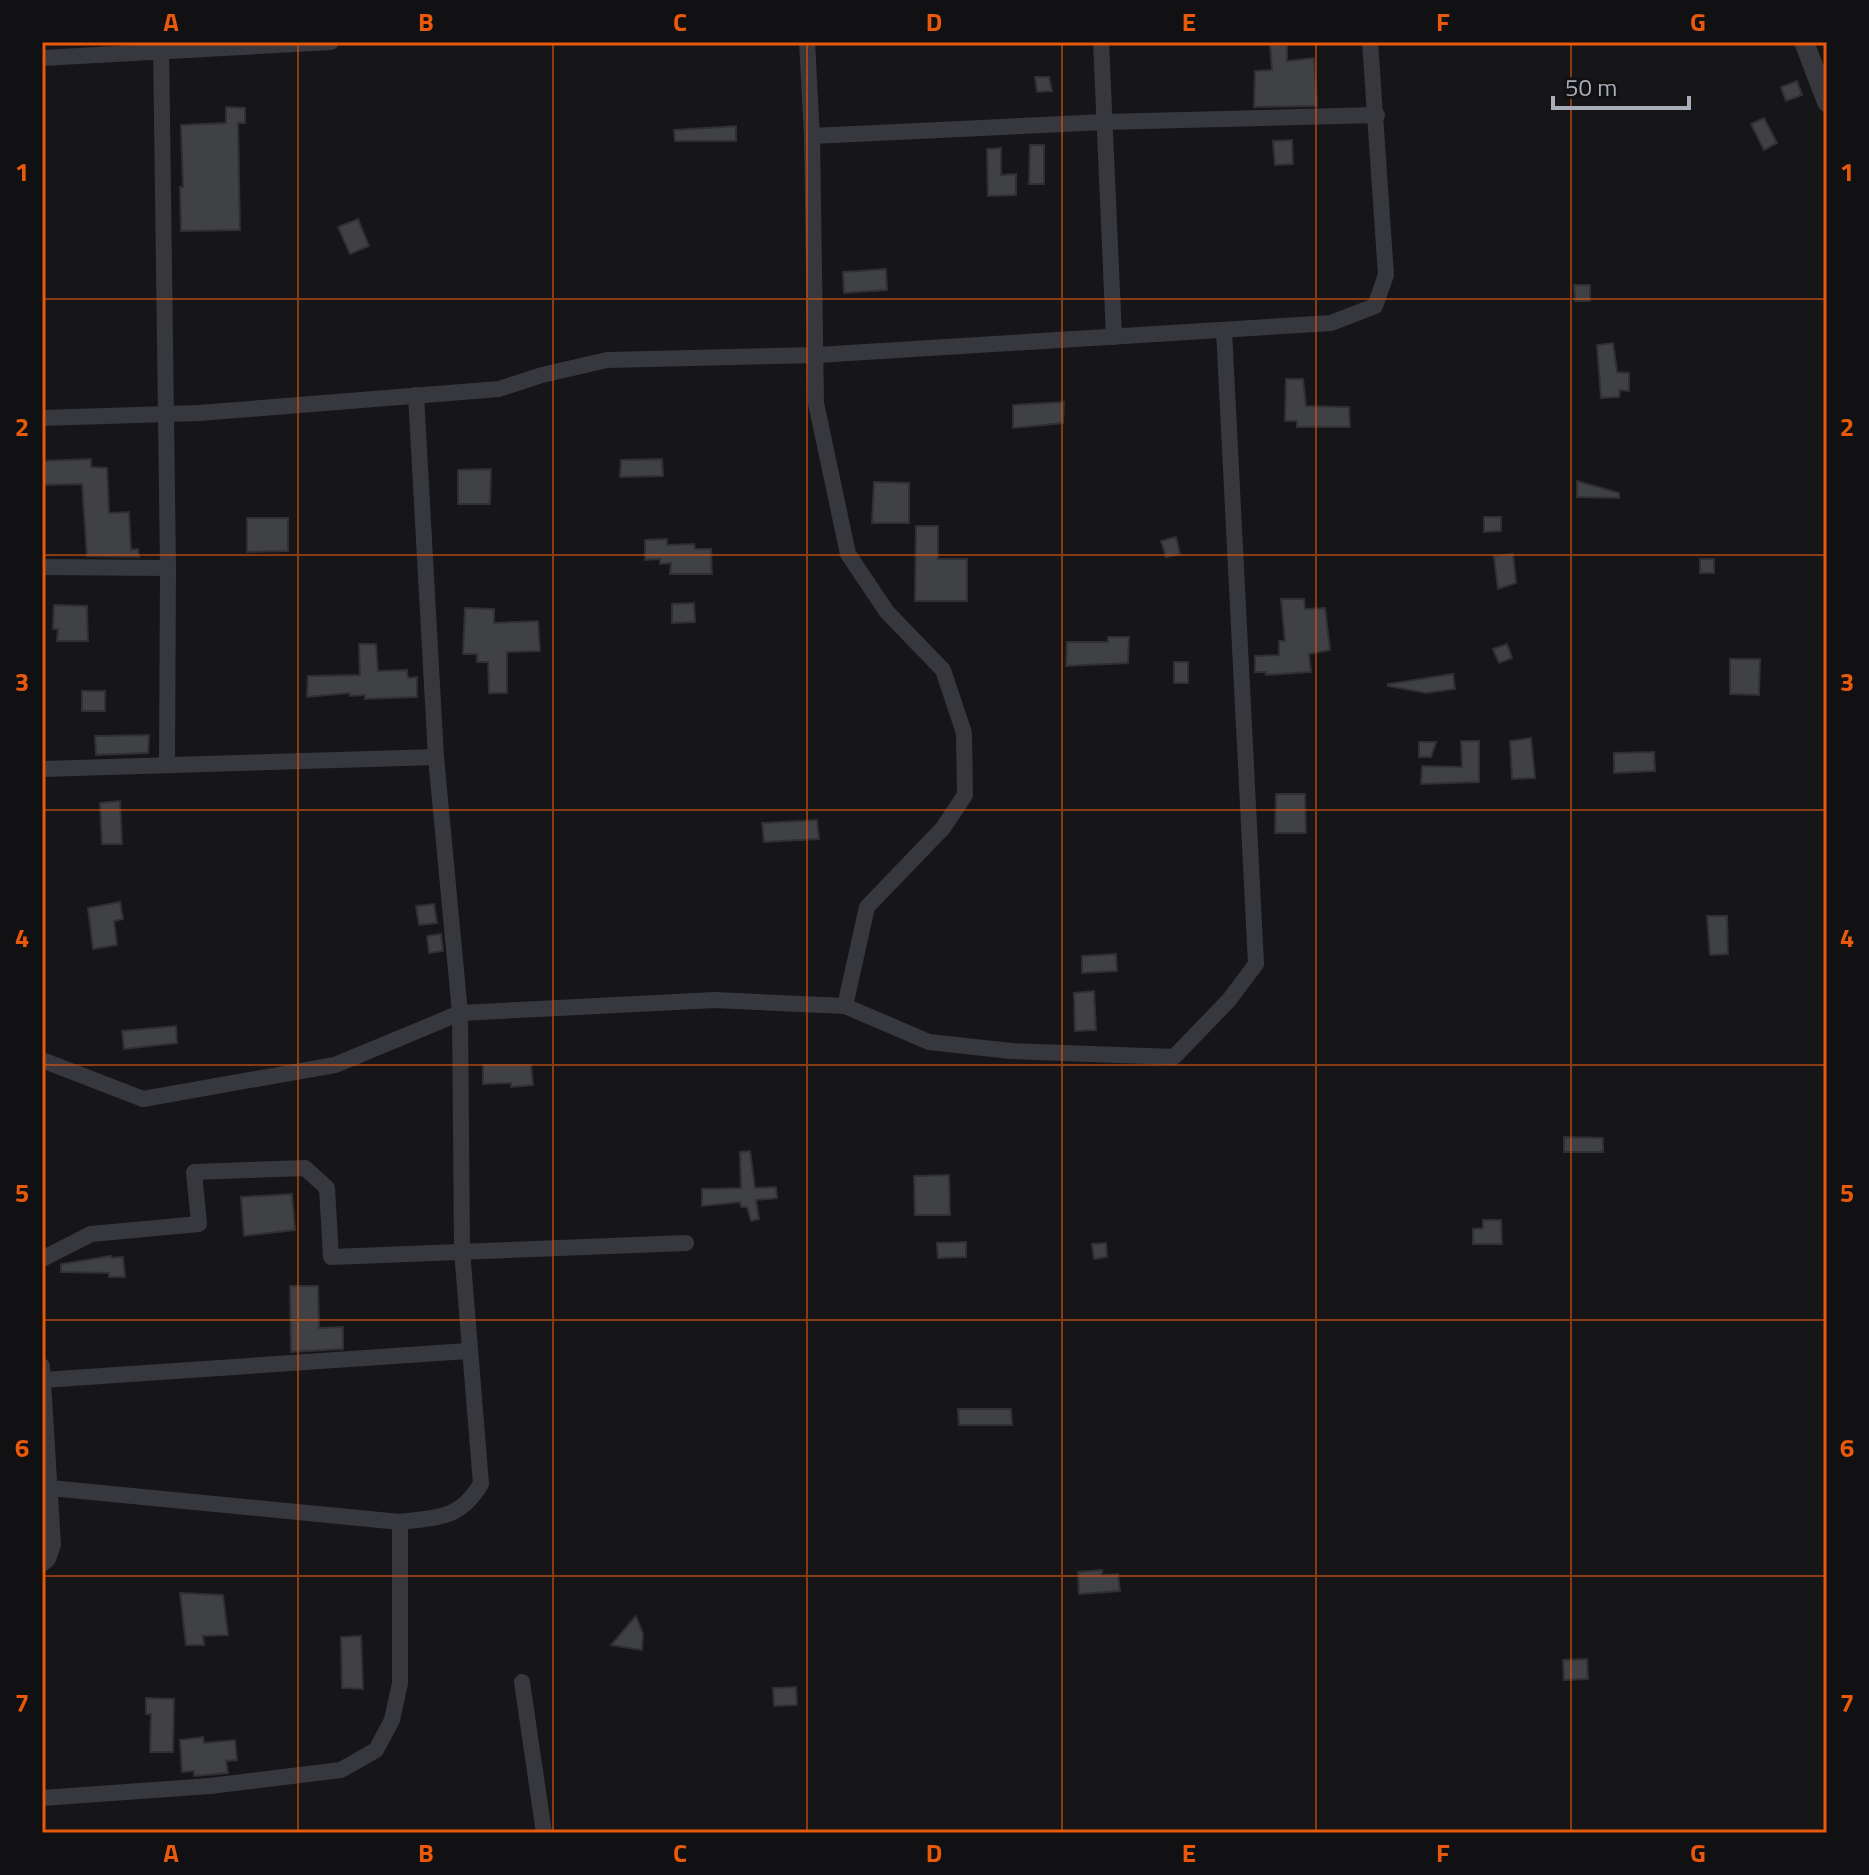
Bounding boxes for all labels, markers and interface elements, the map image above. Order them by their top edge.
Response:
text: A [163,2,179,41]
text: B [418,2,434,41]
text: C [673,2,687,41]
text: D [926,2,942,41]
text: E [1182,2,1196,41]
text: F [1436,2,1450,41]
text: G [1690,2,1706,41]
scale bar [1553,60,1689,110]
text: 50 m [1565,69,1617,105]
text: 1 [15,152,29,191]
text: 1 [1840,152,1854,191]
text: 2 [15,407,29,446]
text: 2 [1840,407,1854,446]
text: 3 [15,662,29,701]
text: 3 [1840,662,1854,701]
text: 4 [15,918,29,957]
text: 4 [1840,918,1854,957]
text: 5 [15,1173,29,1212]
text: 5 [1840,1173,1854,1212]
text: 6 [15,1428,29,1467]
text: 6 [1840,1428,1854,1467]
text: 7 [15,1683,29,1722]
text: 7 [1840,1683,1854,1722]
text: A [163,1833,179,1872]
text: B [418,1833,434,1872]
text: C [673,1833,687,1872]
text: D [926,1833,942,1872]
text: E [1182,1833,1196,1872]
text: F [1436,1833,1450,1872]
text: G [1690,1833,1706,1872]

